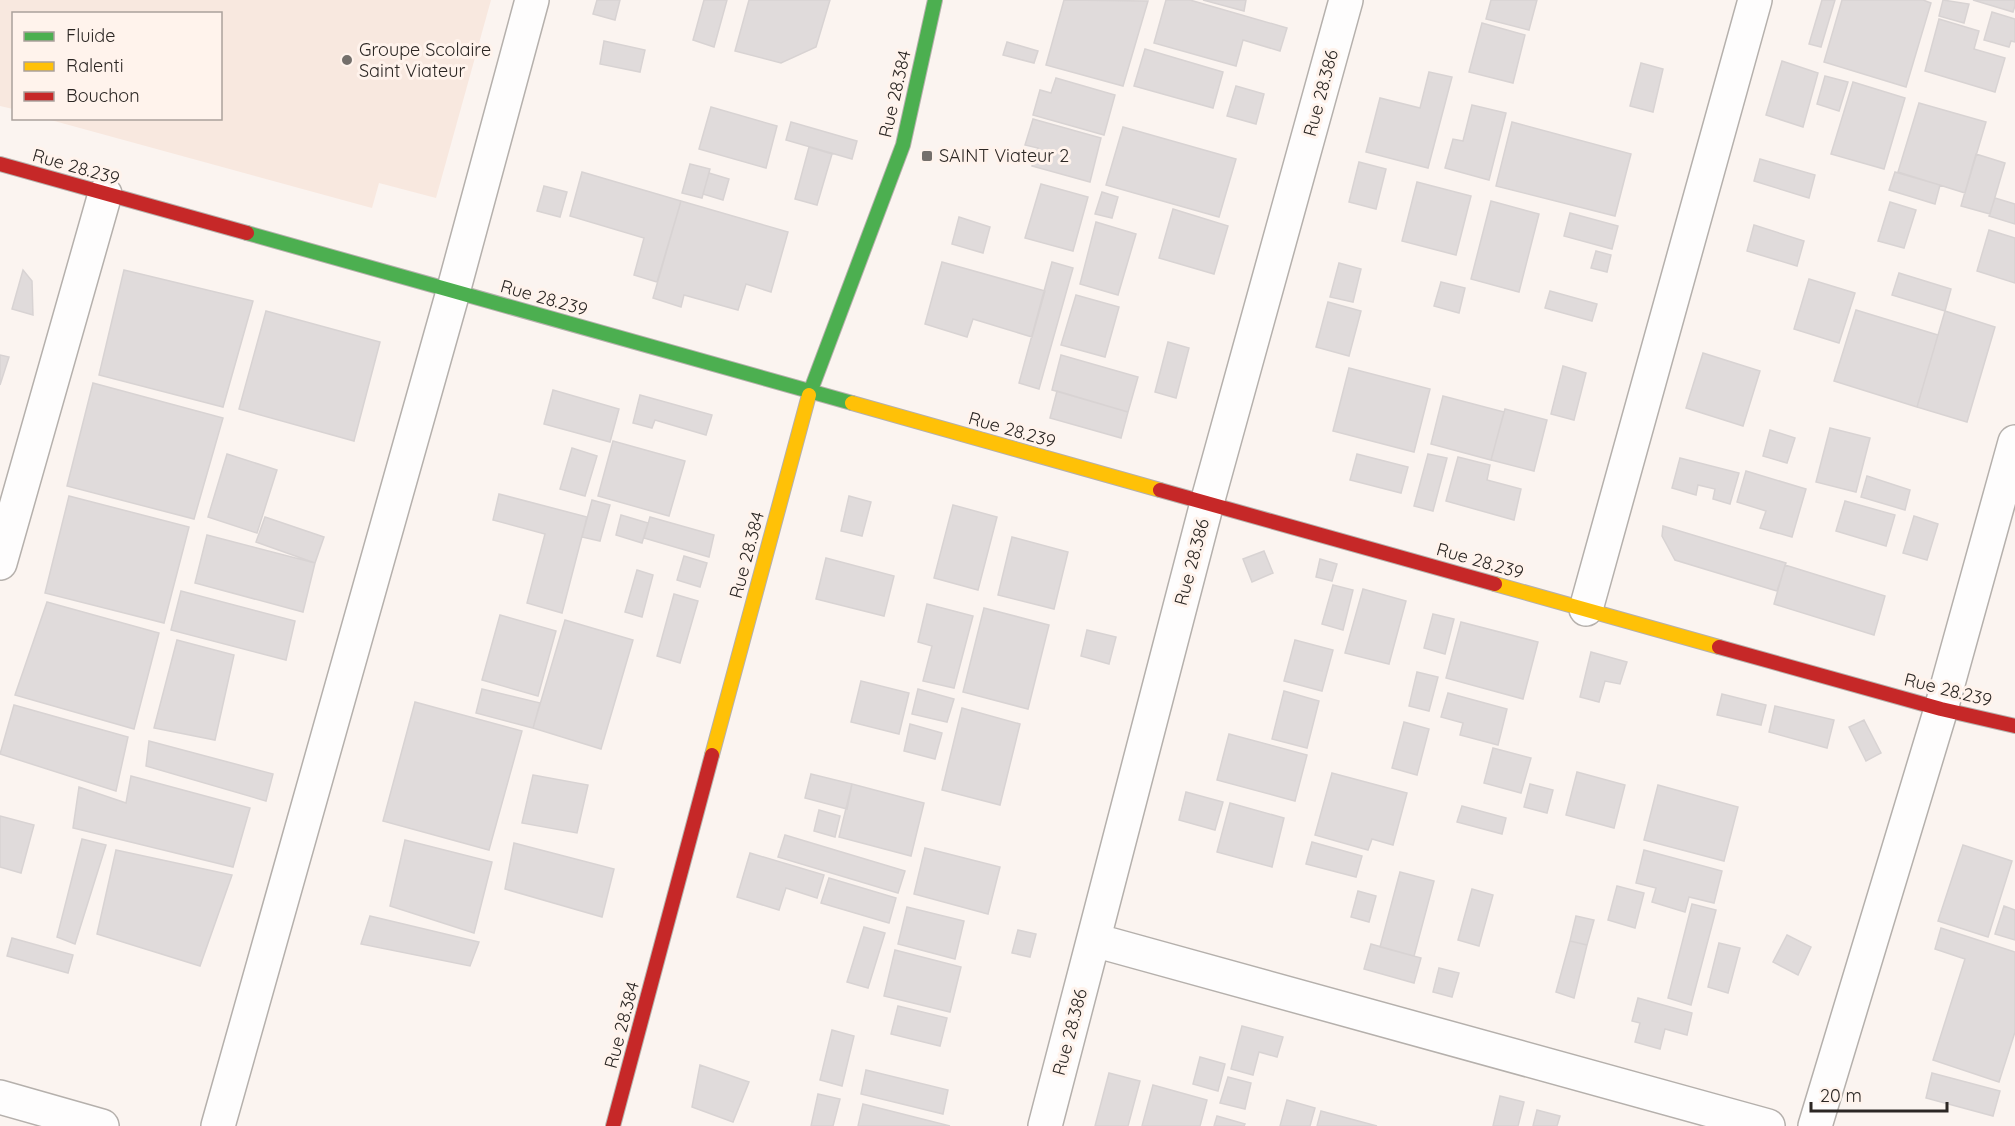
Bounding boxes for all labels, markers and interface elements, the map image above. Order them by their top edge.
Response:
legend [12,12,222,120]
text: Fluide [66,24,115,47]
place label: Groupe Scolaire Saint Viateur [359,38,491,82]
street label: Rue 28.386 [1298,47,1343,139]
street label: Rue 28.384 [873,48,916,140]
marker: Groupe Scolaire Saint Viateur [340,53,354,67]
text: Ralenti [66,54,124,77]
text: Bouchon [66,84,140,107]
street label: Rue 28.239 [30,143,122,190]
place label: SAINT Viateur 2 [939,144,1069,167]
marker: SAINT Viateur 2 [920,149,934,163]
street label: Rue 28.239 [498,274,590,321]
street label: Rue 28.239 [966,406,1058,453]
street label: Rue 28.384 [724,509,769,601]
street label: Rue 28.386 [1169,516,1214,608]
street label: Rue 28.239 [1434,537,1526,584]
street label: Rue 28.239 [1902,668,1994,712]
street label: Rue 28.384 [599,979,644,1071]
street label: Rue 28.386 [1047,986,1092,1078]
scale bar [1811,1075,1948,1113]
text: 20 m [1820,1084,1862,1107]

